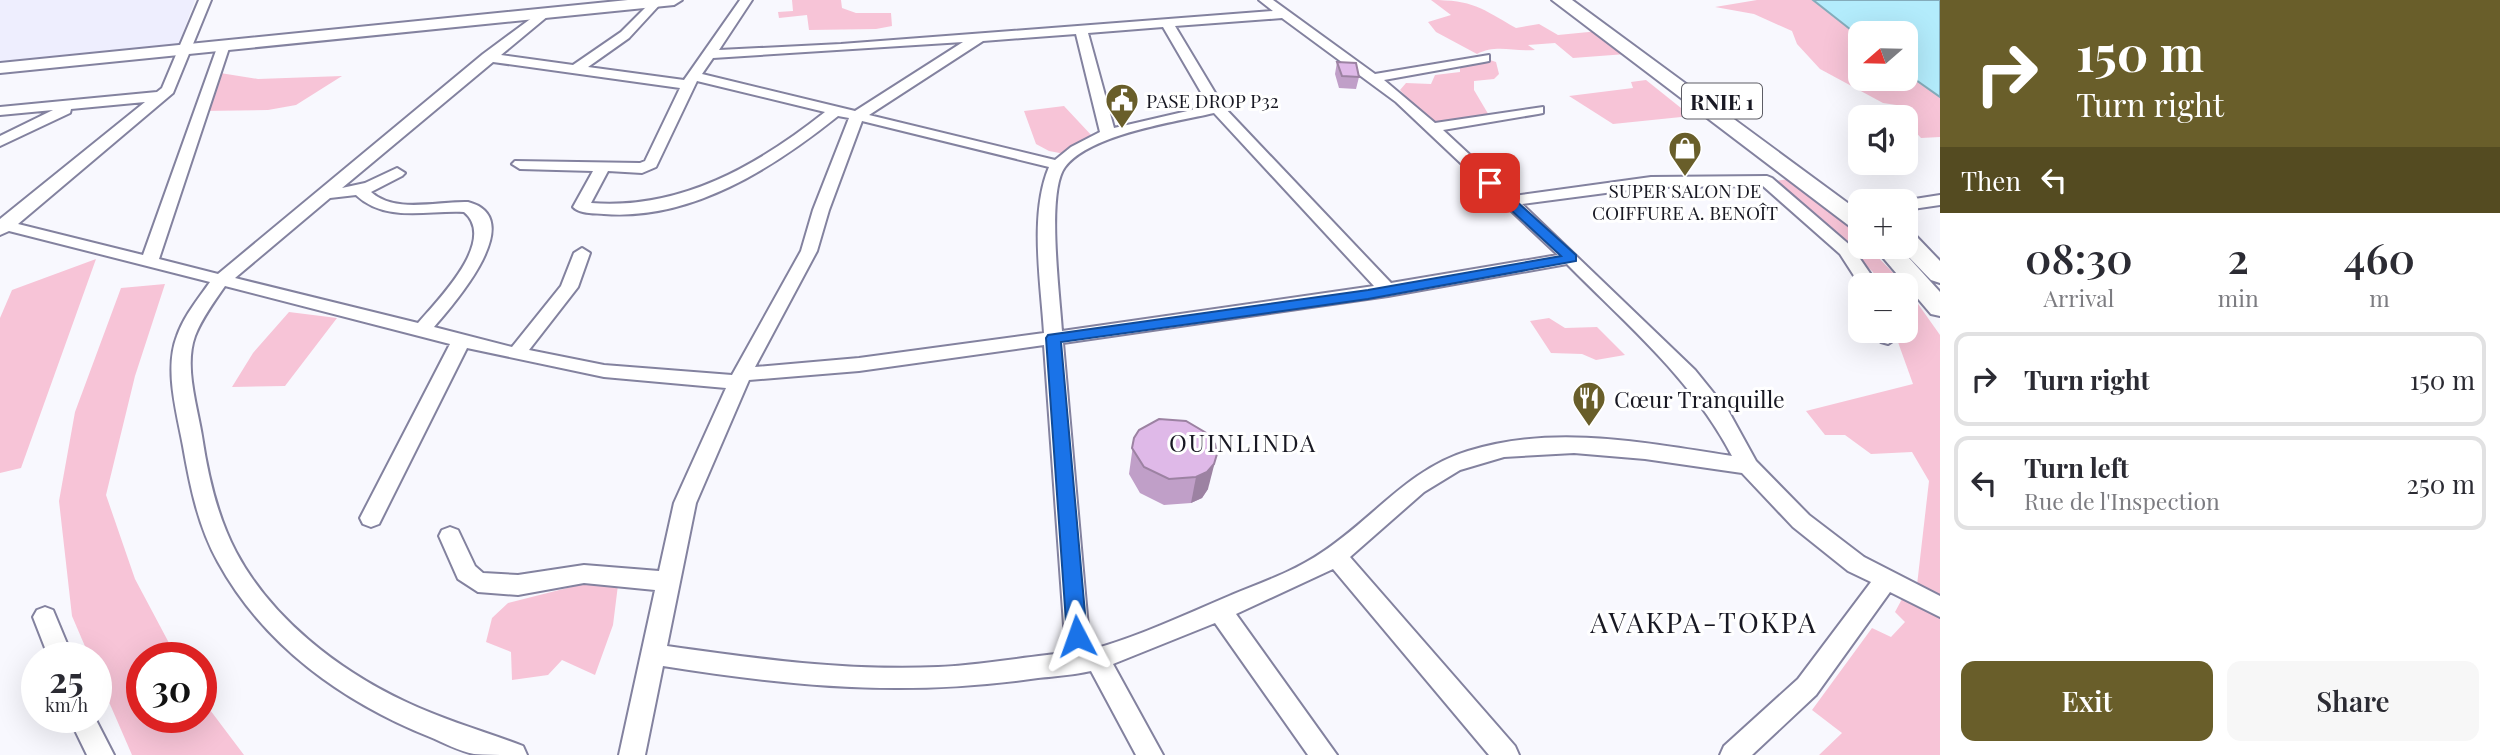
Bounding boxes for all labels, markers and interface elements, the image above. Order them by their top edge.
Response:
text: 150 m [2076,19,2204,84]
north arrow [1848,21,1918,91]
map controls [1848,21,1918,343]
icon: right [1961,28,2052,119]
public building icon: PASE DROP P32 [1103,81,1141,130]
text: Turn right [2076,82,2224,125]
road number: RNIE 1 [1682,84,1762,119]
place label: PASE DROP P32 [1146,87,1279,113]
button: sound [1848,105,1918,175]
shop icon: SUPER SALON DE COIFFURE A. BENOÎT [1666,129,1704,178]
pin [1460,153,1520,213]
icon: left [2035,161,2073,199]
text: Then [1961,163,2021,198]
icon: arrive [1471,164,1509,202]
place label: SUPER SALON DE COIFFURE A. BENOÎT [1592,177,1778,225]
button: + [1848,189,1918,259]
text: 08:30 [2025,229,2133,285]
text: 2 [2228,229,2249,285]
text: 460 [2344,229,2415,285]
button: − [1848,273,1918,343]
text: Arrival [2043,282,2114,313]
text: min [2218,282,2259,313]
text: m [2369,282,2390,313]
icon: right [1965,360,2003,398]
text: Turn right [2024,362,2150,397]
text: 150 m [2410,362,2475,397]
restaurant icon: Cœur Tranquille [1570,379,1608,428]
place label: Cœur Tranquille [1614,383,1785,414]
district label: OUINLINDA [1169,426,1317,458]
text: Turn left [2024,450,2129,485]
icon: left [1965,464,2003,502]
text: 250 m [2407,466,2475,501]
text: Rue de l'Inspection [2024,485,2220,516]
position arrow [1040,599,1114,673]
district label: AVAKPA-TOKPA [1589,603,1818,640]
speed limit sign: 30 [126,642,217,733]
text: 25 [49,655,84,702]
button: Exit [1961,661,2213,741]
button: Share [2227,661,2479,741]
text: km/h [45,693,88,717]

